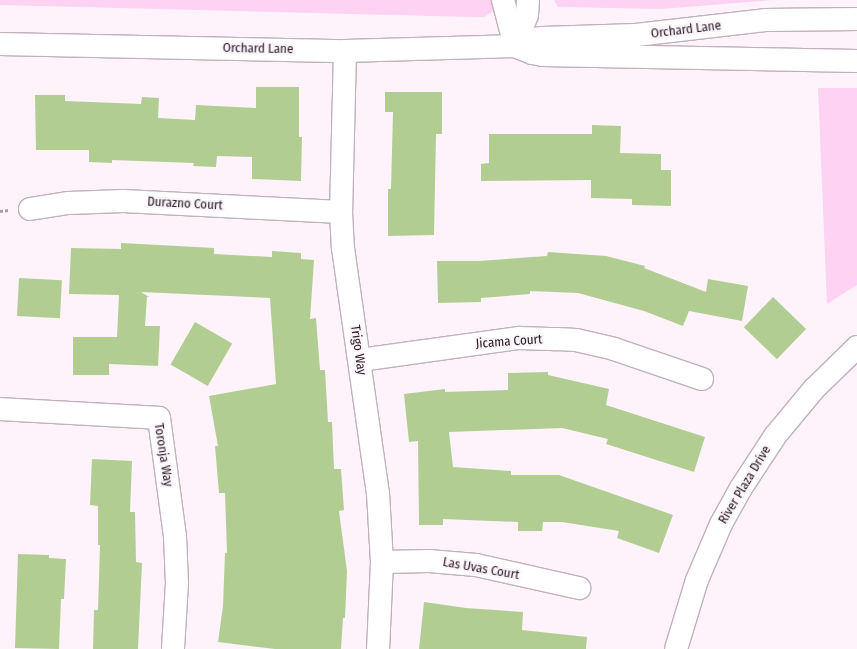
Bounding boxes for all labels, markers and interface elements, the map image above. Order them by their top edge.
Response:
street label: Orchard Lane [650,18,722,42]
street label: Orchard Lane [223,41,293,57]
street label: Durazno Court [147,194,223,214]
street label: Trigo Way [347,324,369,376]
street label: Jicama Court [475,332,543,352]
street label: Toronja Way [150,422,176,488]
street label: River Plaza Drive [716,443,774,527]
street label: Las Uvas Court [442,555,520,583]

